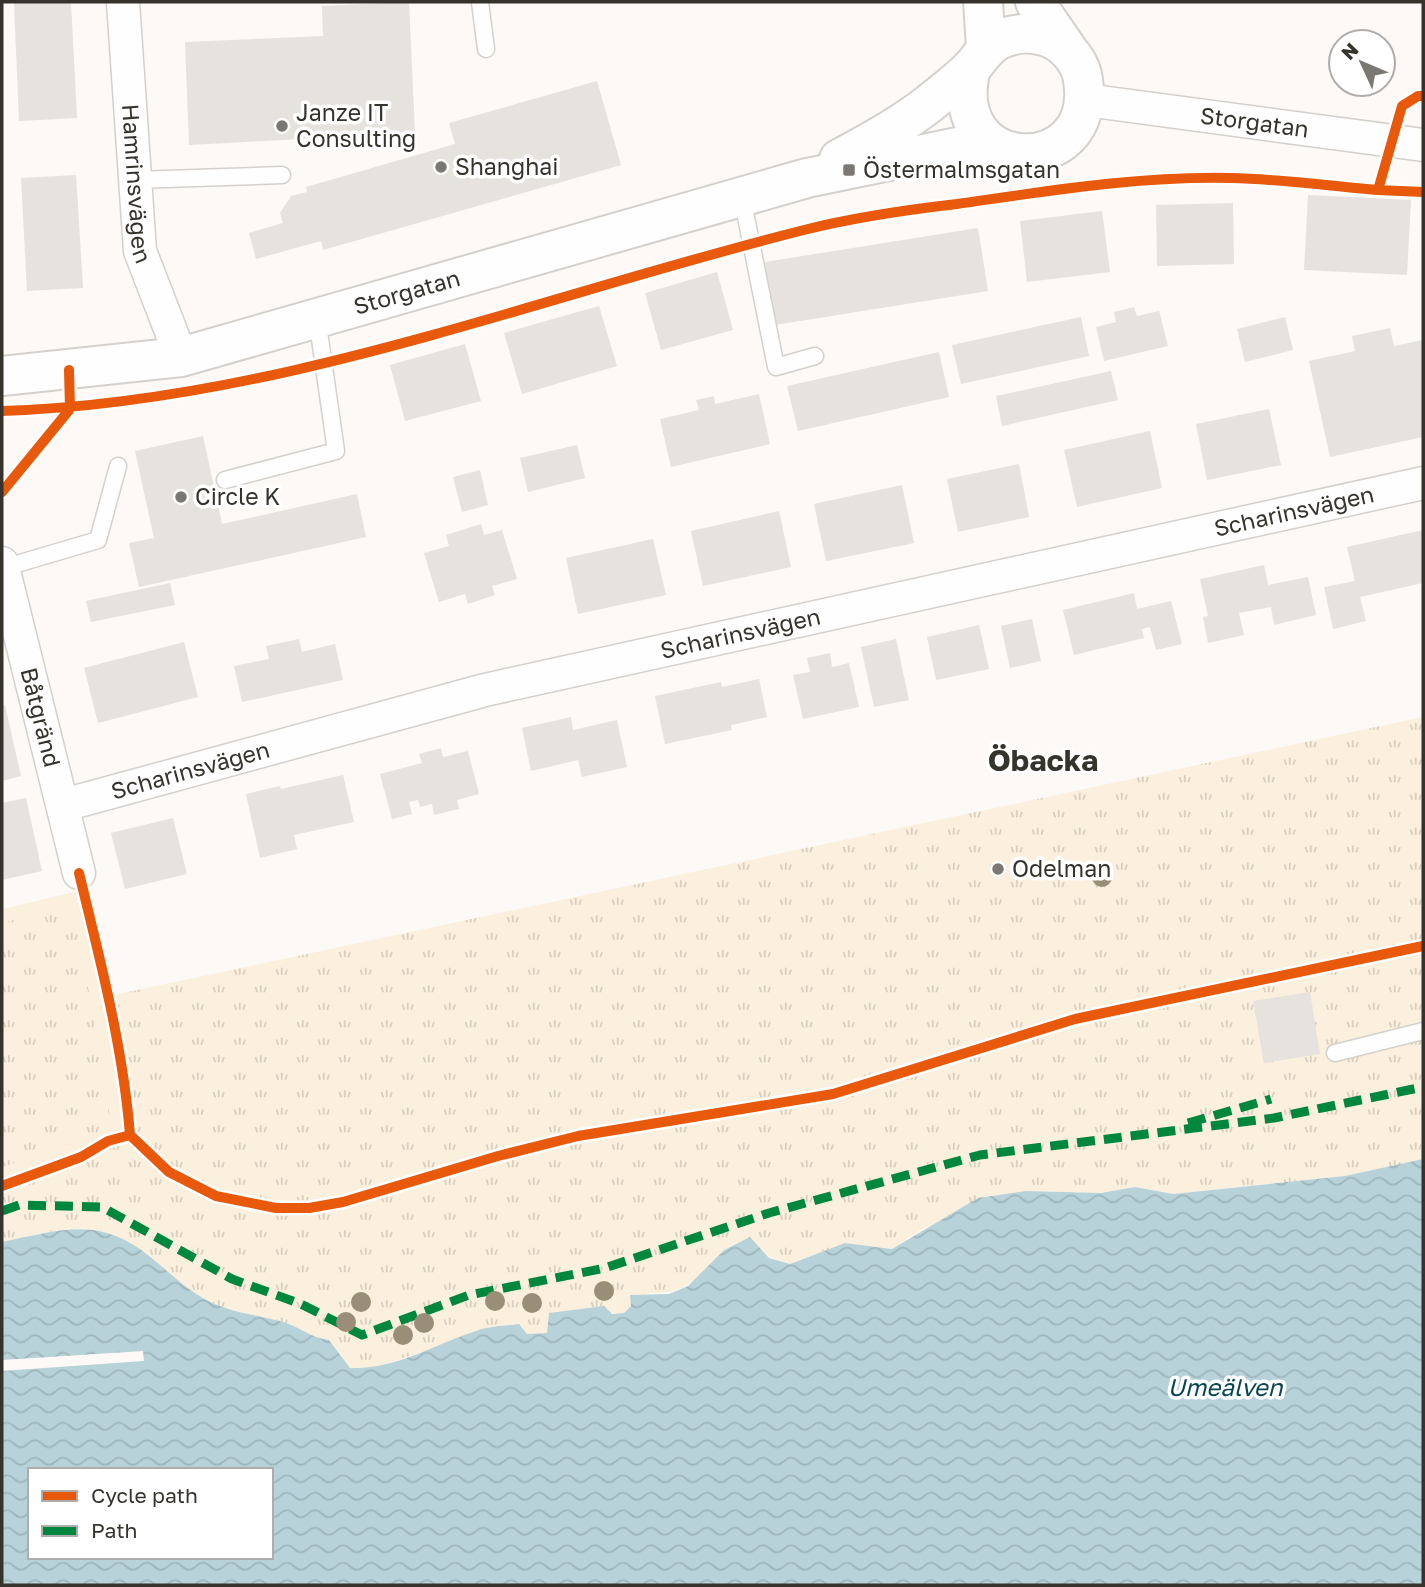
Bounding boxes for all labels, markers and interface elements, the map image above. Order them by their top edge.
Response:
north arrow [1327,28,1397,98]
text: N [1336,38,1363,64]
place label: Janze IT Consulting [296,98,416,152]
street label: Storgatan [1199,100,1311,143]
street label: Hamrinsvägen [117,103,158,267]
marker: Janze IT Consulting [274,118,290,134]
place label: Shanghai [455,152,558,180]
place label: Östermalmsgatan [863,155,1060,183]
marker: Shanghai [433,159,449,175]
marker: Östermalmsgatan [841,162,857,178]
street label: Storgatan [350,263,463,320]
street label: Scharinsvägen [1211,479,1377,542]
place label: Circle K [195,482,280,510]
marker: Circle K [173,489,189,505]
street label: Scharinsvägen [658,601,823,664]
street label: Båtgränd [15,664,67,770]
street label: Scharinsvägen [108,735,272,805]
district label: Öbacka [988,742,1098,778]
place label: Odelman [1012,854,1111,882]
marker: Odelman [990,861,1006,877]
water label: Umeälven [1167,1372,1284,1401]
legend [28,1468,273,1559]
text: Cycle path [91,1482,198,1508]
text: Path [91,1517,138,1543]

